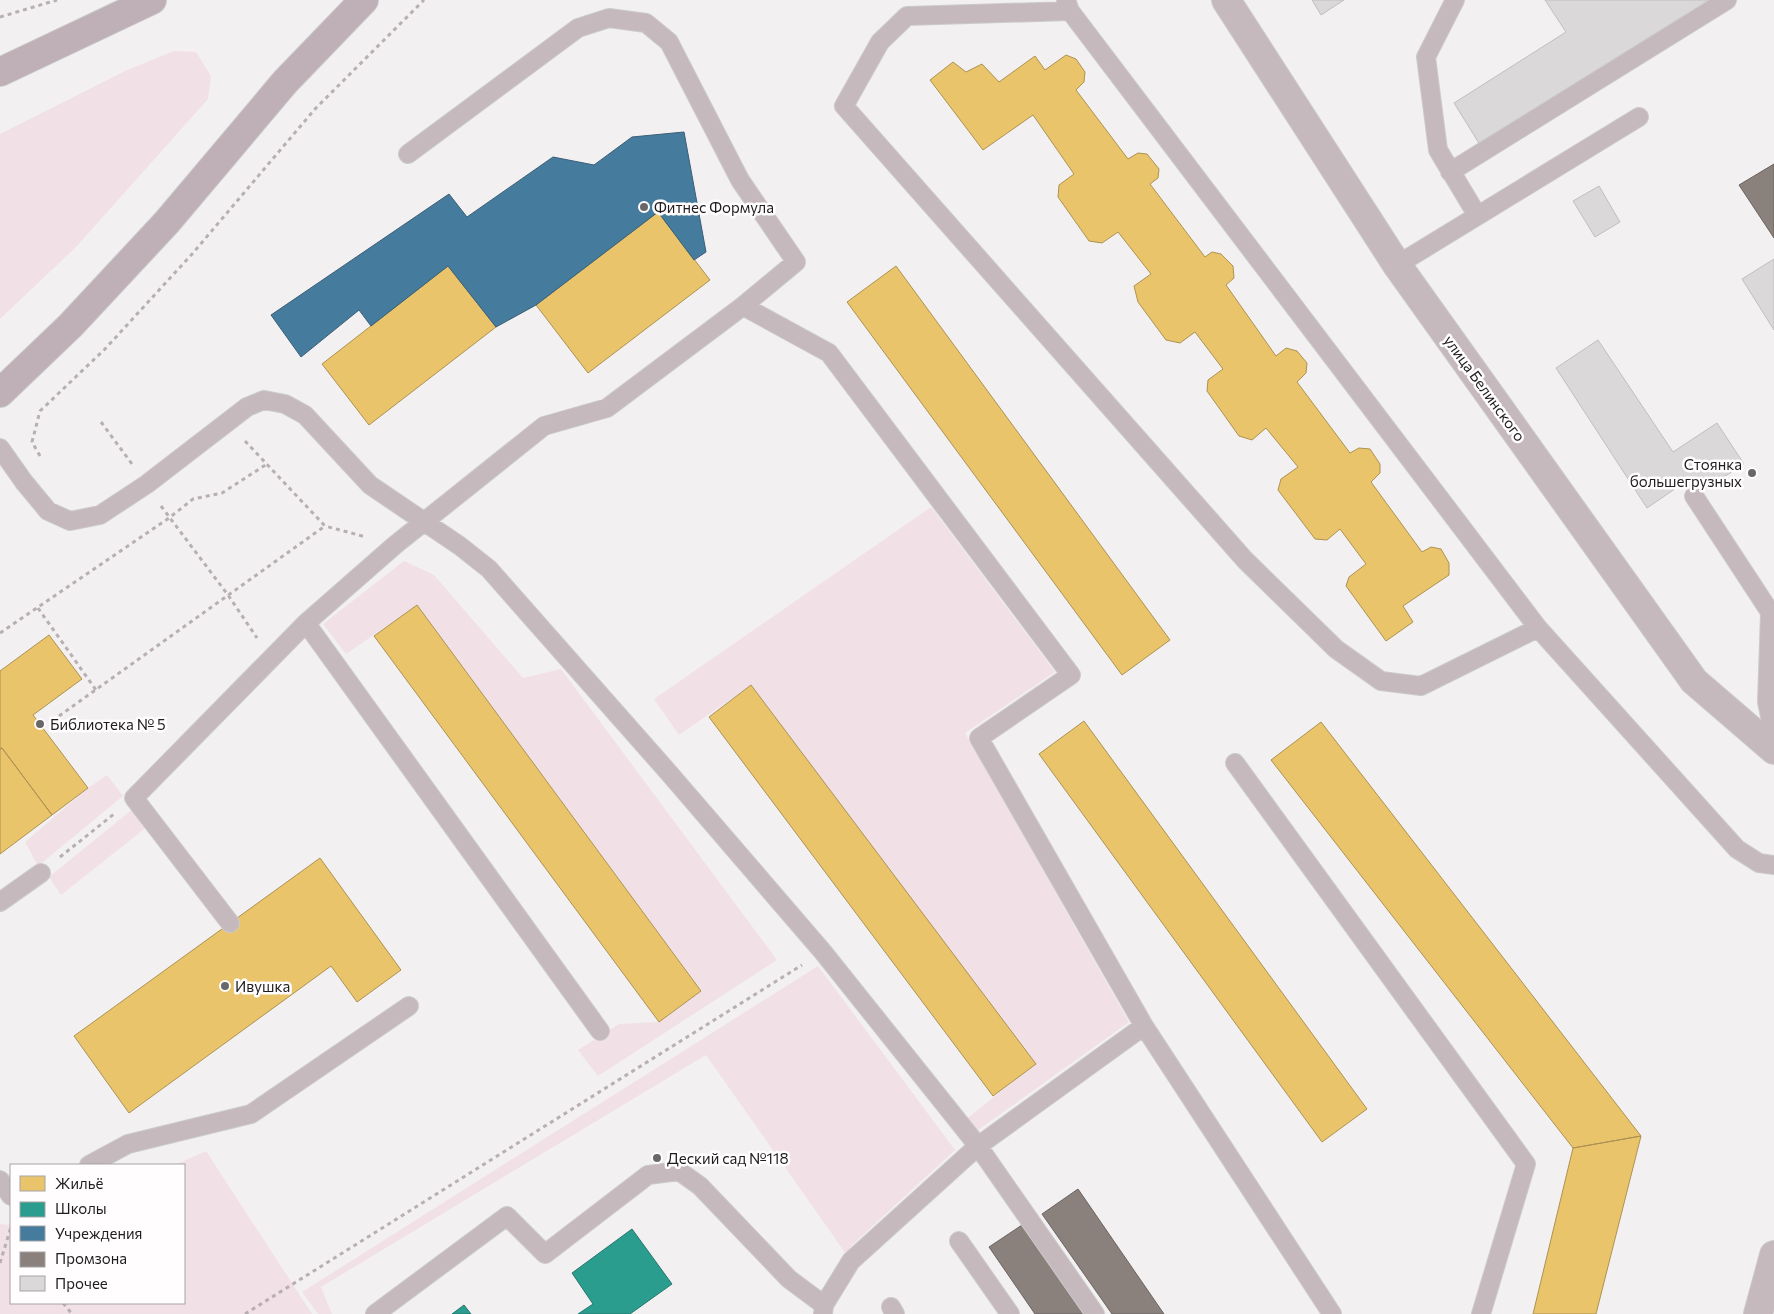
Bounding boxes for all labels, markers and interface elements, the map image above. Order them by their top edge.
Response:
place label: Фитнес Формула [654,198,774,216]
marker: Фитнес Формула [638,201,650,213]
street label: улица Белинского [1441,332,1529,444]
place label: Стоянка большегрузных [1630,455,1742,490]
marker: Стоянка большегрузных [1746,467,1758,479]
place label: Библиотека № 5 [50,715,166,733]
marker: Библиотека № 5 [34,718,46,730]
place label: Ивушка [235,977,290,995]
marker: Ивушка [219,980,231,992]
place label: Деский сад №118 [667,1149,789,1167]
marker: Деский сад №118 [651,1152,663,1164]
legend [10,1164,185,1304]
text: Жильё [55,1174,103,1192]
text: Школы [55,1199,107,1217]
text: Учреждения [55,1224,142,1242]
text: Промзона [55,1249,127,1267]
text: Прочее [55,1274,108,1292]

